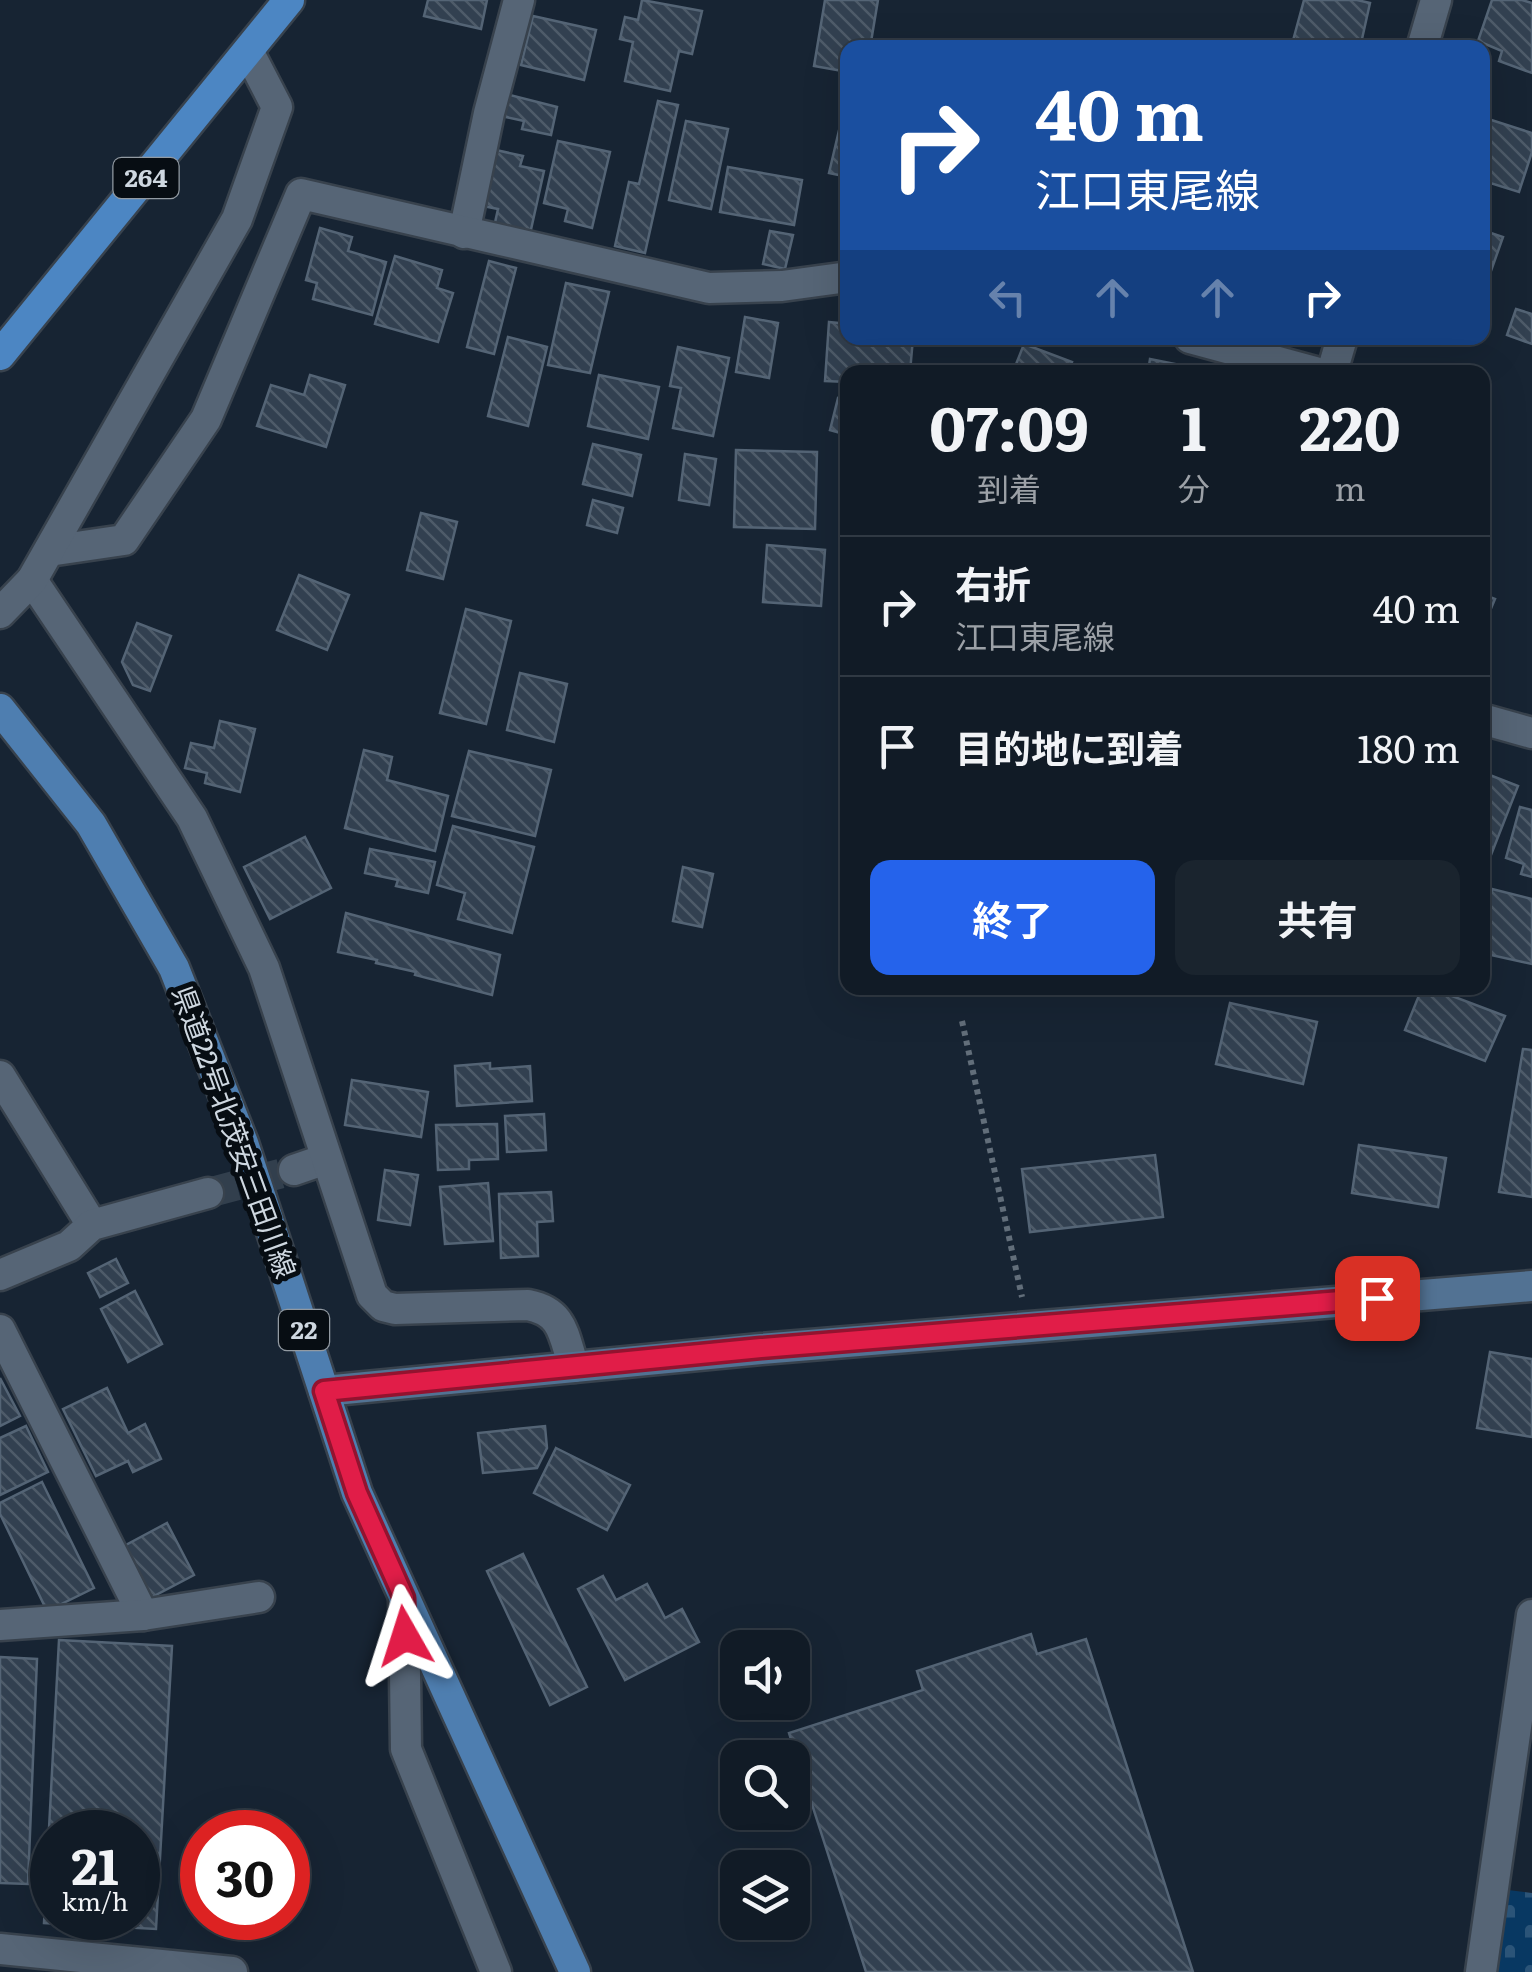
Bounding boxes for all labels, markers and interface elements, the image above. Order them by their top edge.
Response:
text: 40 m [1035,59,1204,163]
icon: right [870,80,1000,210]
text: 江口東尾線 [1035,154,1260,221]
road number: 264 [114,158,178,198]
icon: left [980,270,1035,325]
icon: ahead [1085,270,1140,325]
icon: ahead [1190,270,1245,325]
icon: right [1295,270,1350,325]
text: 07:09 [929,380,1089,469]
text: 1 [1182,380,1206,469]
text: 220 [1299,380,1401,469]
text: 到着 [977,463,1041,511]
text: 分 [1178,463,1210,511]
text: m [1334,463,1366,511]
text: 右折 [955,554,1031,611]
text: 40 m [1373,578,1460,635]
icon: right [870,579,925,634]
text: 江口東尾線 [955,611,1115,659]
text: 目的地に到着 [955,718,1183,775]
text: 180 m [1357,718,1460,775]
icon: arrive [870,719,925,774]
button: 終了 [870,860,1155,975]
button: 共有 [1175,860,1460,975]
street label: 県道22号北茂安三田川線 [163,979,308,1283]
pin [1335,1256,1420,1341]
icon: arrive [1350,1271,1405,1326]
road number: 22 [279,1310,329,1350]
position arrow [353,1584,457,1688]
map controls [720,1630,810,1940]
button: sound [720,1630,810,1720]
button: search [720,1740,810,1830]
speed limit sign: 30 [180,1810,310,1940]
text: 21 [71,1826,119,1900]
button: layers [720,1850,810,1940]
text: km/h [62,1882,128,1919]

